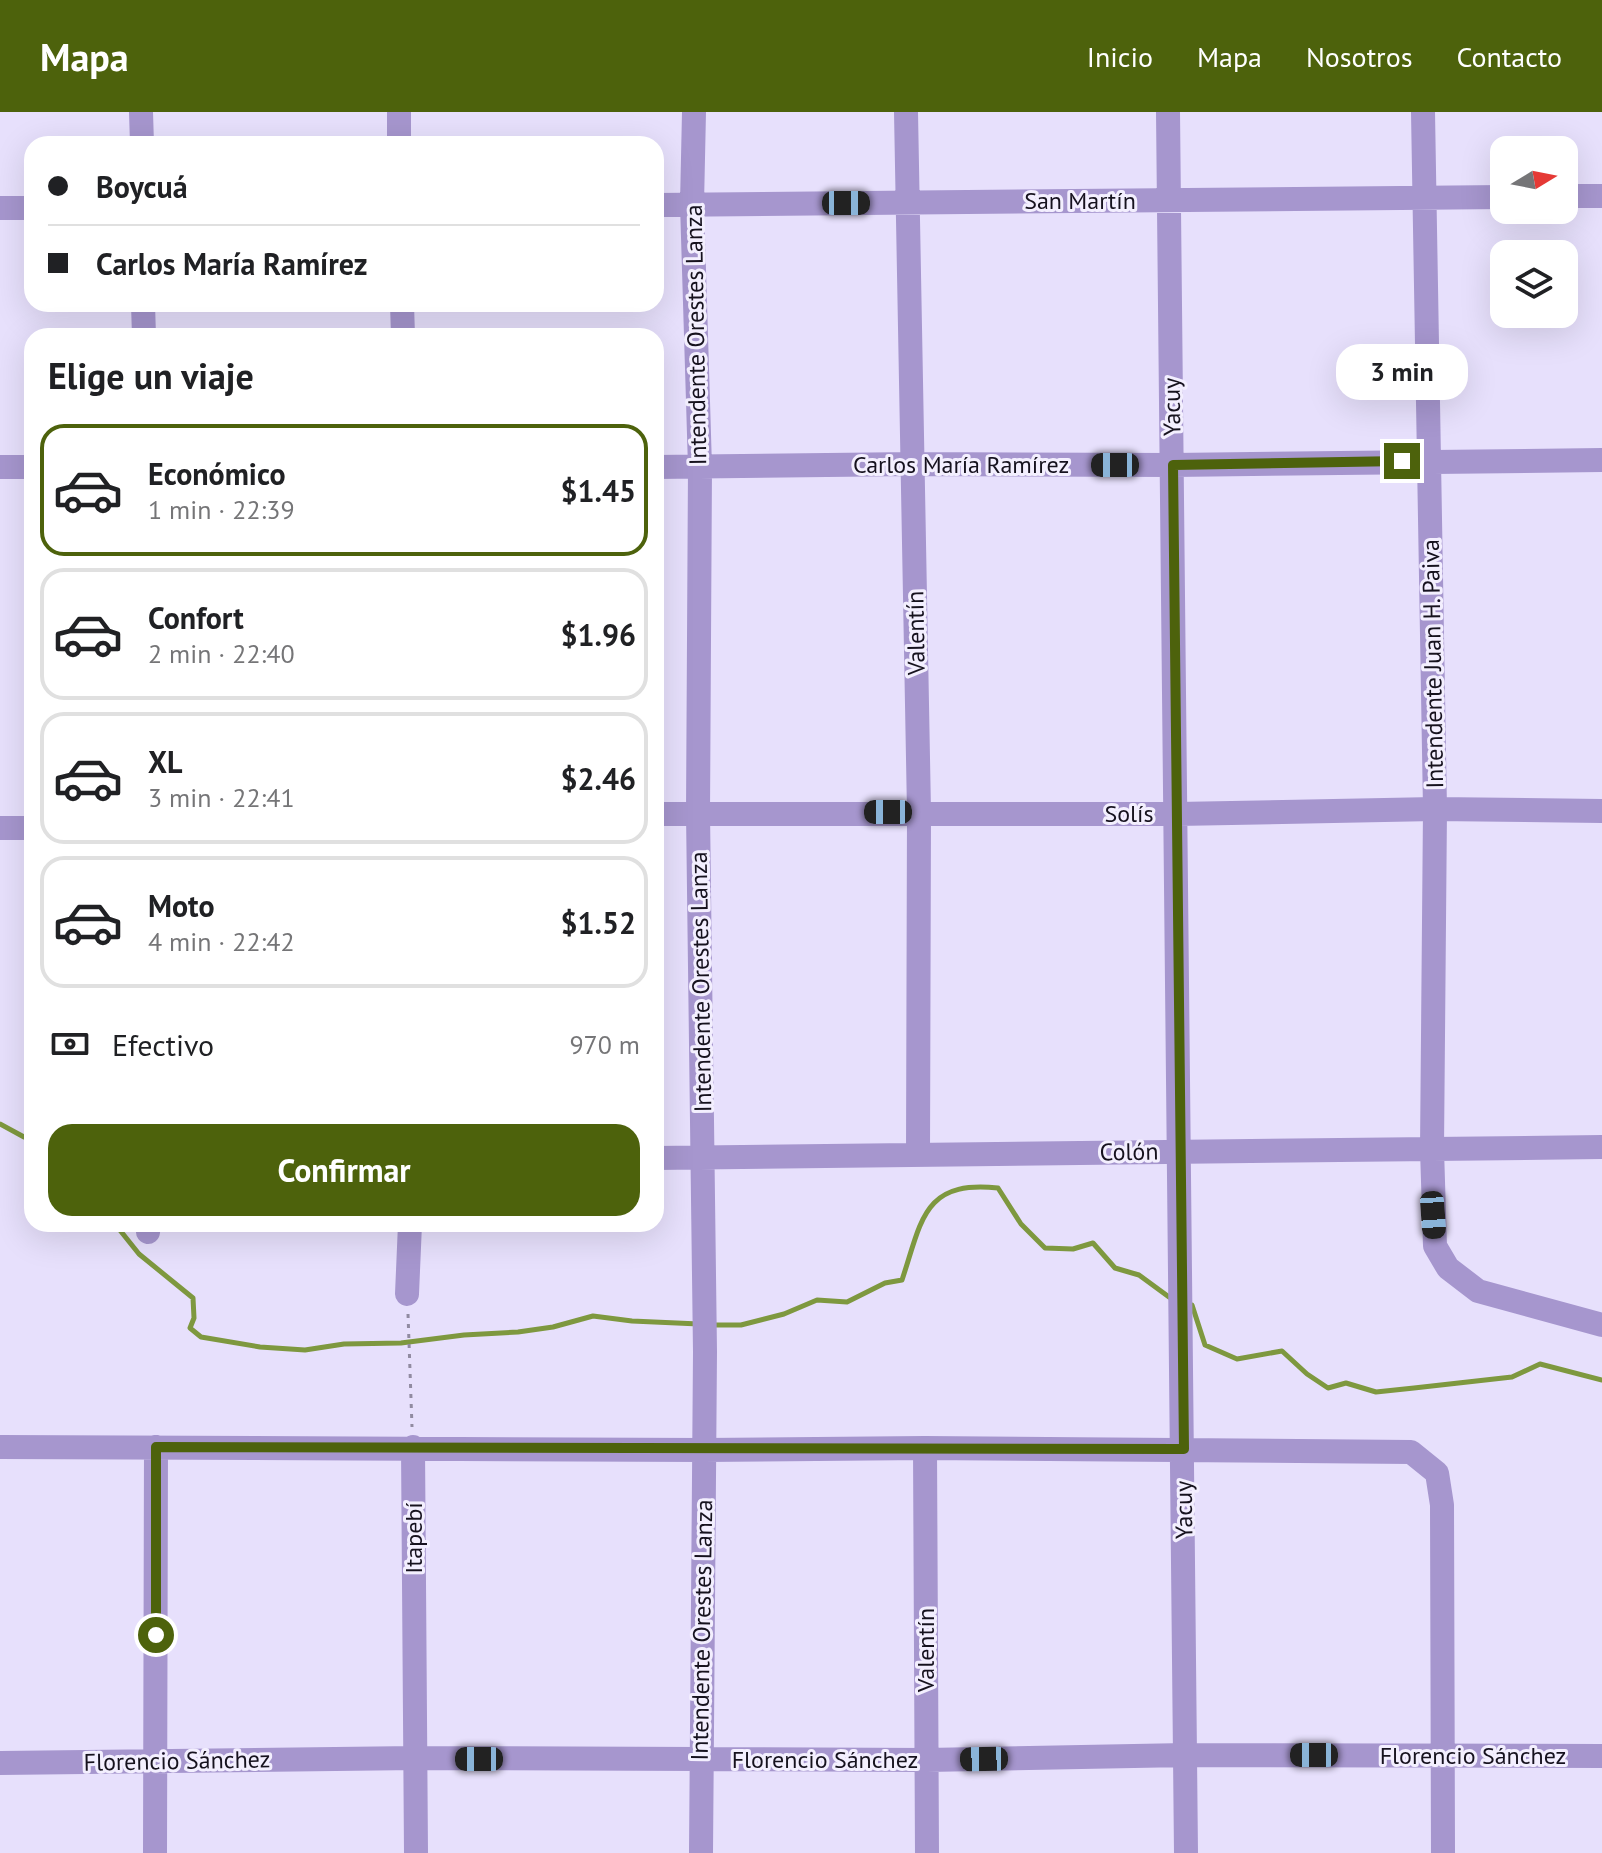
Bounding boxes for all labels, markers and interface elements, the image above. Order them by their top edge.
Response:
text: Mapa [40,32,129,81]
text: Inicio [1087,38,1153,75]
text: Mapa [1197,38,1262,75]
text: Nosotros [1306,38,1412,75]
text: Contacto [1456,38,1562,75]
north arrow [1490,136,1578,224]
map controls [1490,136,1578,328]
text: Boycuá [96,167,188,206]
street label: San Martín [1024,185,1136,216]
car [822,191,870,215]
street label: Intendente Orestes Lanza [678,204,713,466]
button: layers [1490,240,1578,328]
text: Carlos María Ramírez [96,244,368,283]
callout: 3 min [1336,345,1468,401]
text: Elige un viaje [48,352,254,399]
text: 3 min [1370,355,1434,388]
street label: Yacuy [1155,377,1188,437]
route end [1384,443,1420,479]
street label: Carlos María Ramírez [853,449,1069,480]
car [1091,453,1139,477]
icon: car [52,454,124,526]
text: Económico [148,454,286,493]
text: $1.45 [561,471,636,510]
text: 1 min · 22:39 [148,493,295,526]
street label: Intendente Juan H. Paiva [1415,539,1450,789]
street label: Valentín [899,591,932,676]
icon: car [52,598,124,670]
text: Confort [148,598,244,637]
text: $1.96 [561,615,636,654]
text: 2 min · 22:40 [148,637,295,670]
icon: car [52,742,124,814]
text: XL [148,742,182,781]
text: $2.46 [561,759,636,798]
text: 3 min · 22:41 [148,781,295,814]
street label: Solís [1104,798,1154,829]
car [864,800,912,824]
street label: Intendente Orestes Lanza [683,851,718,1113]
icon: car [52,886,124,958]
text: Moto [148,886,215,925]
text: $1.52 [561,903,636,942]
text: 4 min · 22:42 [148,925,295,958]
icon: cash [48,1022,92,1066]
text: Efectivo [112,1025,214,1064]
text: 970 m [569,1028,640,1061]
button: Confirmar [48,1124,640,1216]
street label: Colón [1099,1135,1159,1168]
car [1419,1190,1447,1240]
street label: Yacuy [1167,1480,1200,1540]
street label: Intendente Orestes Lanza [684,1499,719,1761]
street label: Itapebí [398,1502,429,1574]
street label: Valentín [910,1608,941,1693]
route start [138,1617,174,1653]
street label: Florencio Sánchez [1380,1740,1566,1771]
street label: Florencio Sánchez [83,1743,271,1778]
car [1290,1743,1338,1767]
street label: Florencio Sánchez [732,1744,918,1775]
car [455,1747,503,1771]
car [960,1747,1008,1771]

